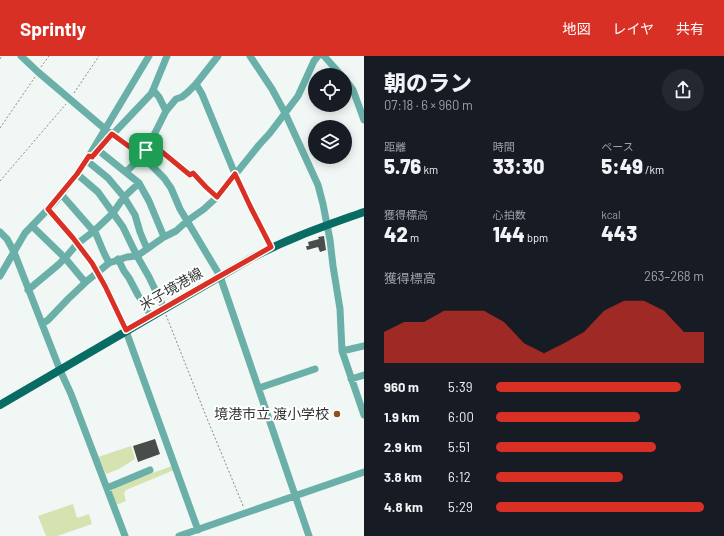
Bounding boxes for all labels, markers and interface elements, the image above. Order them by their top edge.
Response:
text: Sprintly [20,17,86,40]
text: 地図 [562,20,590,37]
text: レイヤ [612,20,654,37]
text: 共有 [676,20,704,37]
map controls [308,68,352,164]
button: locate [308,68,352,112]
text: 朝のラン [384,69,472,95]
button: share [662,69,704,111]
text: 07:18 · 6 × 960 m [384,97,473,113]
button: layers [308,120,352,164]
pin [129,133,163,167]
icon: arrive [135,139,157,161]
text: 距離 [384,140,406,153]
text: 時間 [493,140,515,153]
text: ペース [601,140,634,153]
text: 5.76 [384,154,421,178]
text: 33:30 [493,154,544,178]
text: 5:49 [601,154,643,178]
text: km [421,163,438,176]
text: /km [643,163,664,176]
text: 獲得標高 [384,208,428,221]
text: 心拍数 [493,208,526,221]
text: kcal [601,208,621,221]
text: 443 [601,221,637,245]
text: 42 [384,222,408,246]
text: 144 [493,222,525,246]
text: m [408,231,419,244]
text: bpm [525,231,548,244]
street label: 米子境港線 [136,264,205,313]
text: 263–268 m [644,268,704,284]
text: 獲得標高 [384,270,436,286]
text: 960 m [384,379,419,395]
text: 5:39 [448,379,473,395]
place label: 境港市立 渡小学校 [214,405,329,422]
marker: 境港市立 渡小学校 [332,409,342,419]
text: 1.9 km [384,409,419,425]
text: 6:00 [448,409,474,425]
text: 2.9 km [384,439,422,455]
text: 5:51 [448,439,470,455]
text: 3.8 km [384,469,422,485]
text: 6:12 [448,469,471,485]
text: 4.8 km [384,499,423,515]
text: 5:29 [448,499,473,515]

